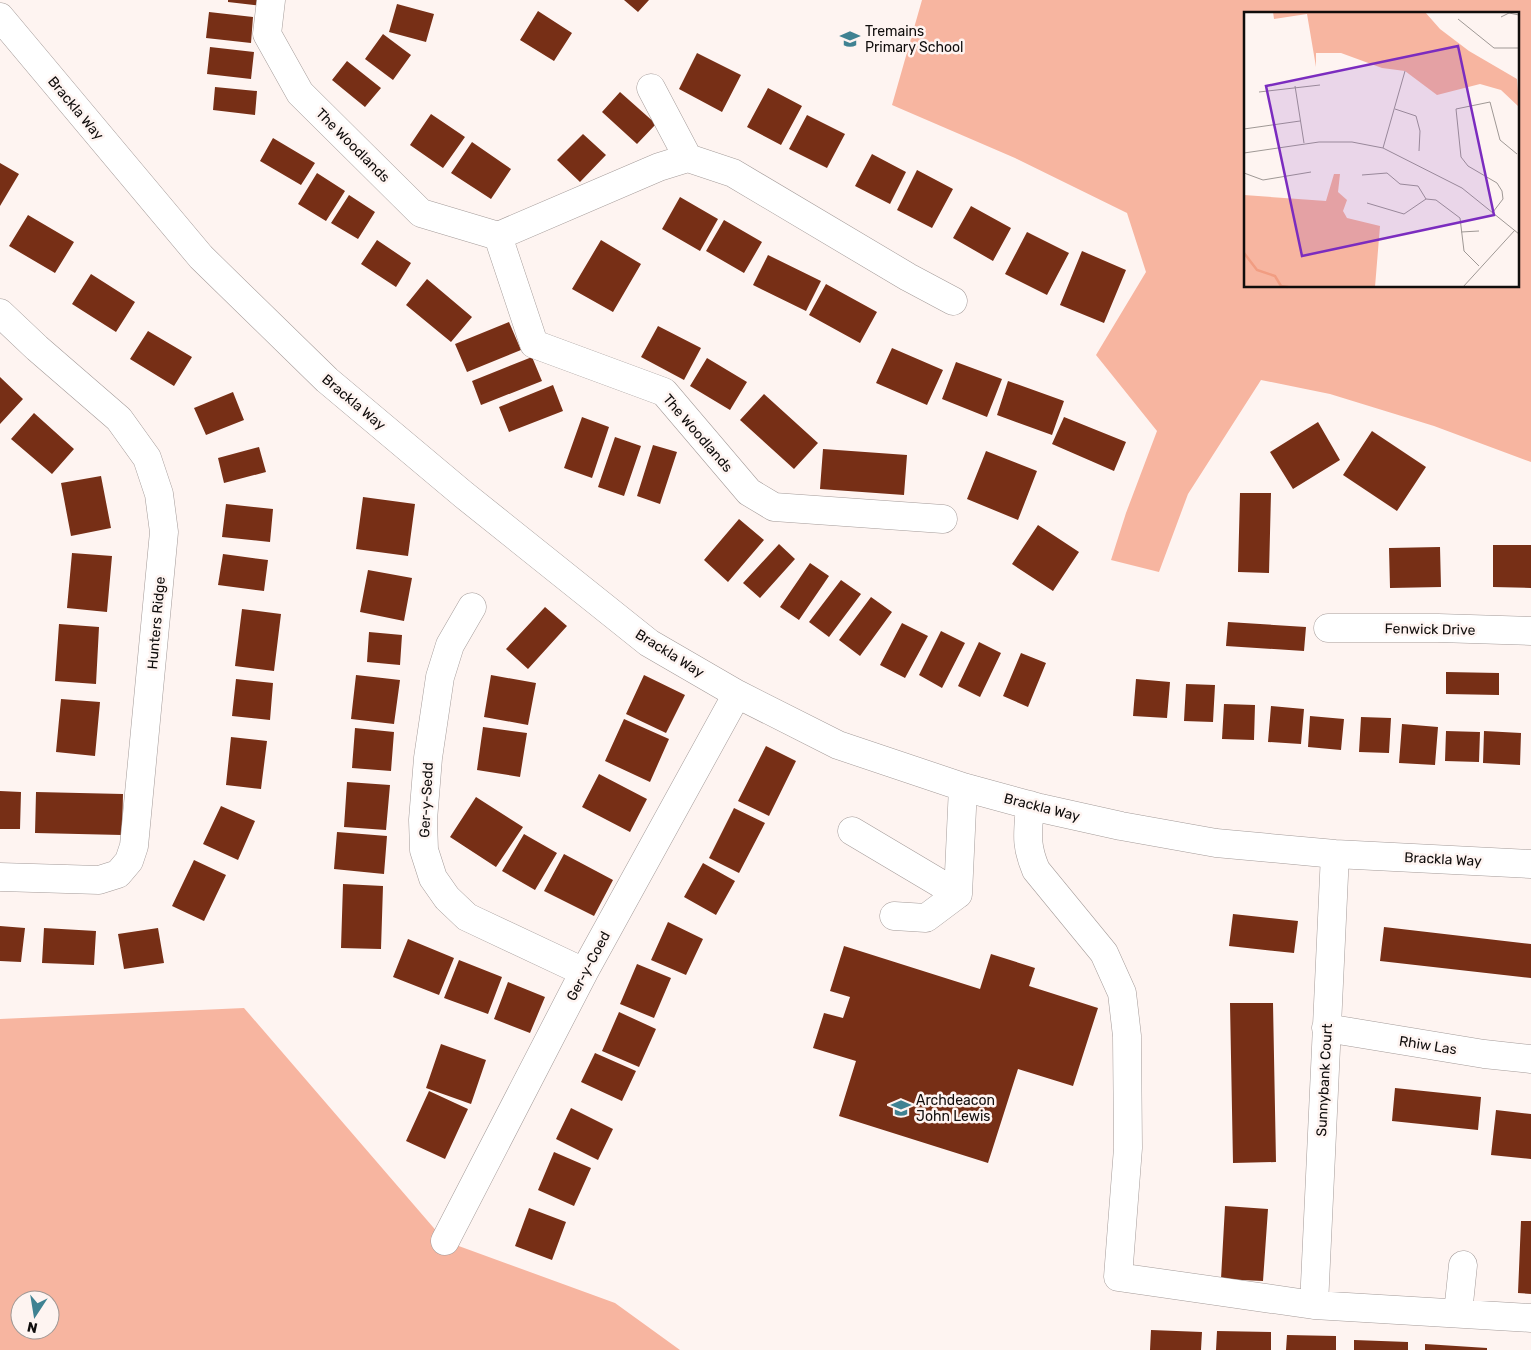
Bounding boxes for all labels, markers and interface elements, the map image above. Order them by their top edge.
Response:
inset map [1244,12,1518,288]
place label: Tremains Primary School [865,23,963,56]
school or university icon: Tremains Primary School [839,28,861,50]
street label: Brackla Way [44,73,107,144]
street label: The Woodlands [312,105,393,186]
street label: Brackla Way [318,371,389,434]
street label: The Woodlands [659,391,736,476]
street label: Hunters Ridge [144,576,169,670]
street label: Fenwick Drive [1384,620,1476,639]
street label: Brackla Way [632,626,707,681]
street label: Ger-y-Sedd [416,762,437,838]
street label: Brackla Way [1002,790,1082,825]
street label: Brackla Way [1404,849,1483,870]
street label: Ger-y-Coed [563,929,614,1004]
street label: Sunnybank Court [1313,1023,1336,1137]
street label: Rhiw Las [1398,1033,1458,1058]
place label: Archdeacon John Lewis [916,1092,995,1125]
school or university icon: Archdeacon John Lewis [890,1097,912,1119]
north arrow [10,1290,60,1340]
text: N [26,1318,39,1337]

